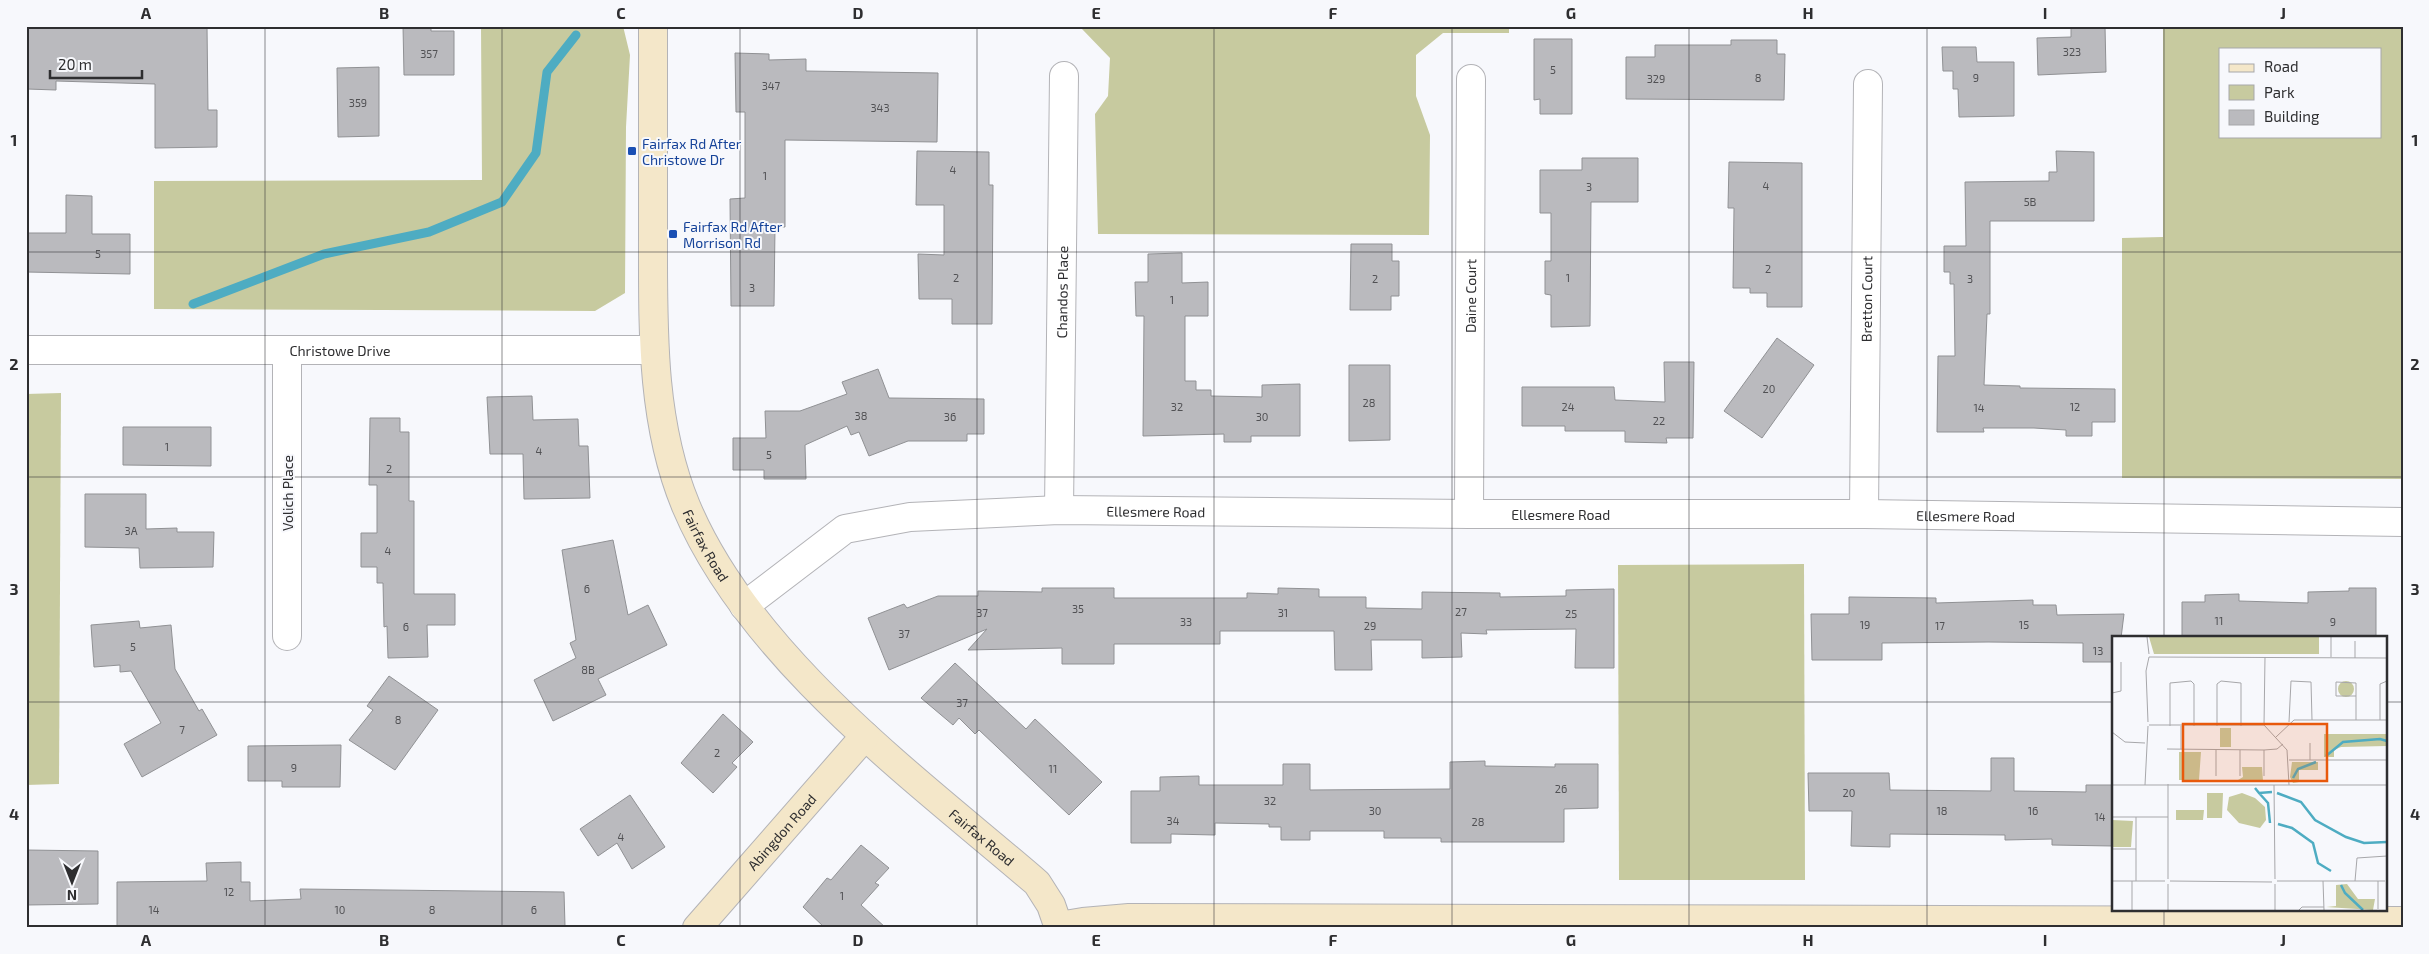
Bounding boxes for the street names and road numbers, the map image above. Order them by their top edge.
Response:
street label: Chandos Place [1052,246,1071,338]
street label: Bretton Court [1857,256,1875,342]
street label: Daine Court [1461,259,1479,333]
street label: Christowe Drive [289,342,391,359]
street label: Volich Place [279,455,296,531]
street label: Ellesmere Road [1106,502,1205,520]
street label: Fairfax Road [680,506,733,584]
street label: Ellesmere Road [1511,506,1610,523]
street label: Ellesmere Road [1916,506,2015,525]
street label: Abingdon Road [743,790,819,873]
street label: Fairfax Road [946,805,1018,869]

